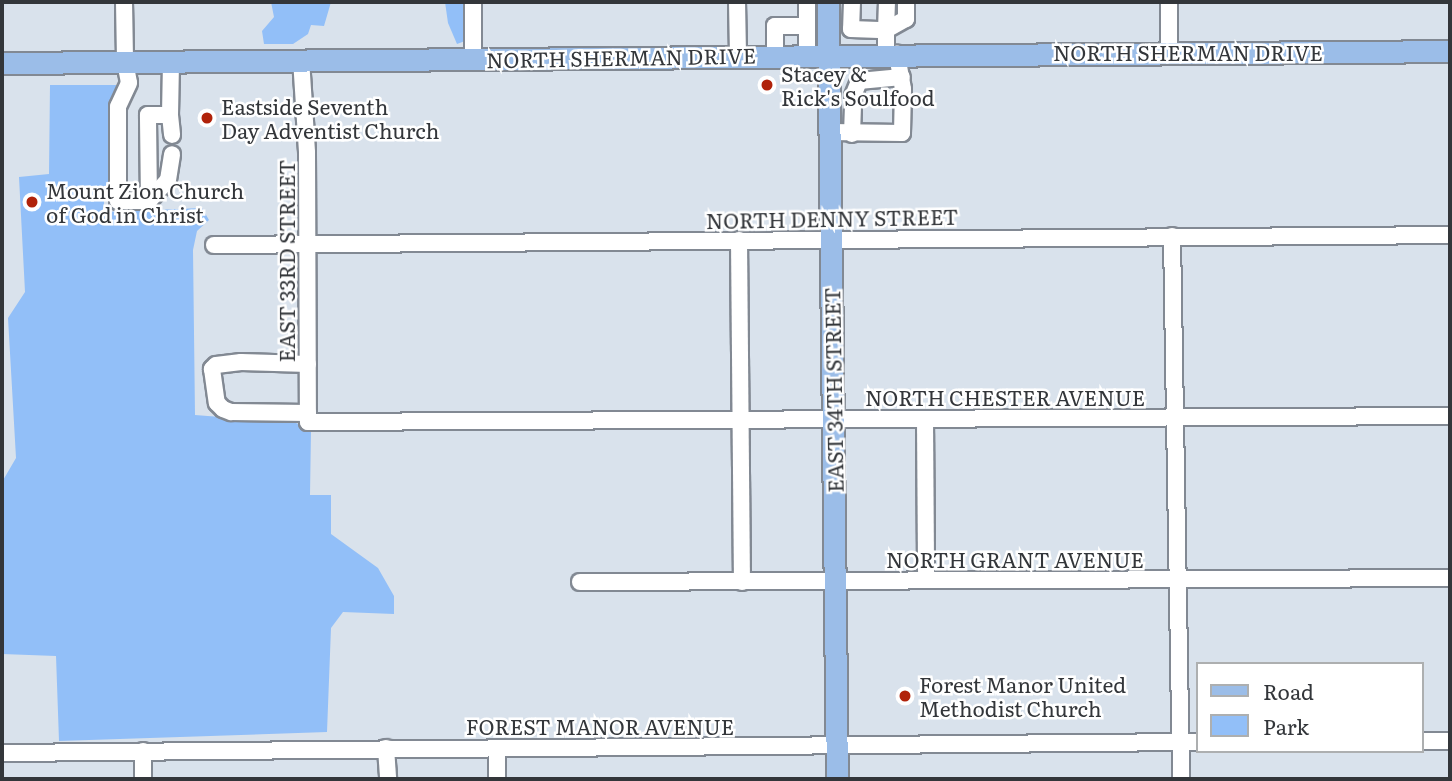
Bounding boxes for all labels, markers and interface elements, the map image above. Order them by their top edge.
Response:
street label: NORTH SHERMAN DRIVE [1053,39,1323,65]
street label: NORTH SHERMAN DRIVE [486,42,756,72]
place label: Stacey & Rick's Soulfood [781,60,935,110]
marker: Stacey & Rick's Soulfood [759,77,775,93]
place label: Eastside Seventh Day Adventist Church [221,93,439,143]
marker: Eastside Seventh Day Adventist Church [199,110,215,126]
street label: EAST 33RD STREET [273,160,299,362]
place label: Mount Zion Church of God in Christ [46,177,244,227]
marker: Mount Zion Church of God in Christ [24,194,40,210]
street label: NORTH DENNY STREET [706,203,958,233]
street label: EAST 34TH STREET [819,287,847,493]
street label: NORTH CHESTER AVENUE [865,384,1145,410]
street label: NORTH GRANT AVENUE [886,546,1144,572]
legend [1196,662,1424,753]
place label: Forest Manor United Methodist Church [919,671,1126,721]
text: Road [1263,675,1314,706]
marker: Forest Manor United Methodist Church [897,688,913,704]
text: Park [1263,710,1309,741]
street label: FOREST MANOR AVENUE [466,713,734,739]

